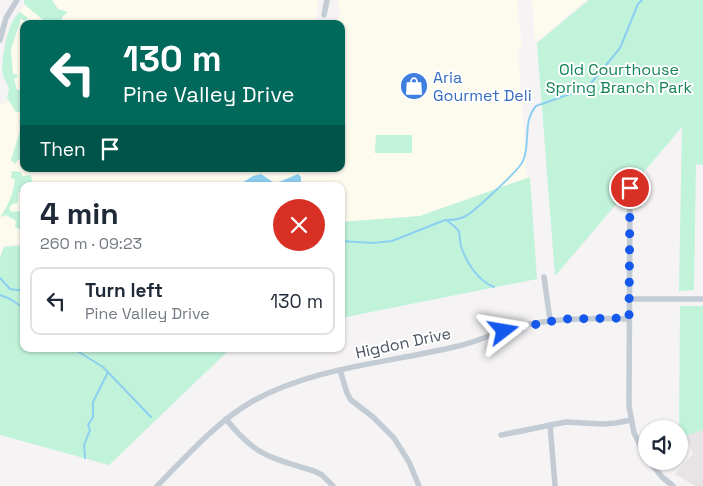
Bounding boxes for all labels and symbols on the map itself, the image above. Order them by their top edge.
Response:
park label: Old Courthouse Spring Branch Park [546,59,693,98]
place label: Aria Gourmet Deli [433,67,532,106]
shop icon: Aria Gourmet Deli [399,71,429,101]
pin [609,167,651,209]
position arrow [477,304,529,356]
street label: Higdon Drive [353,323,453,363]

